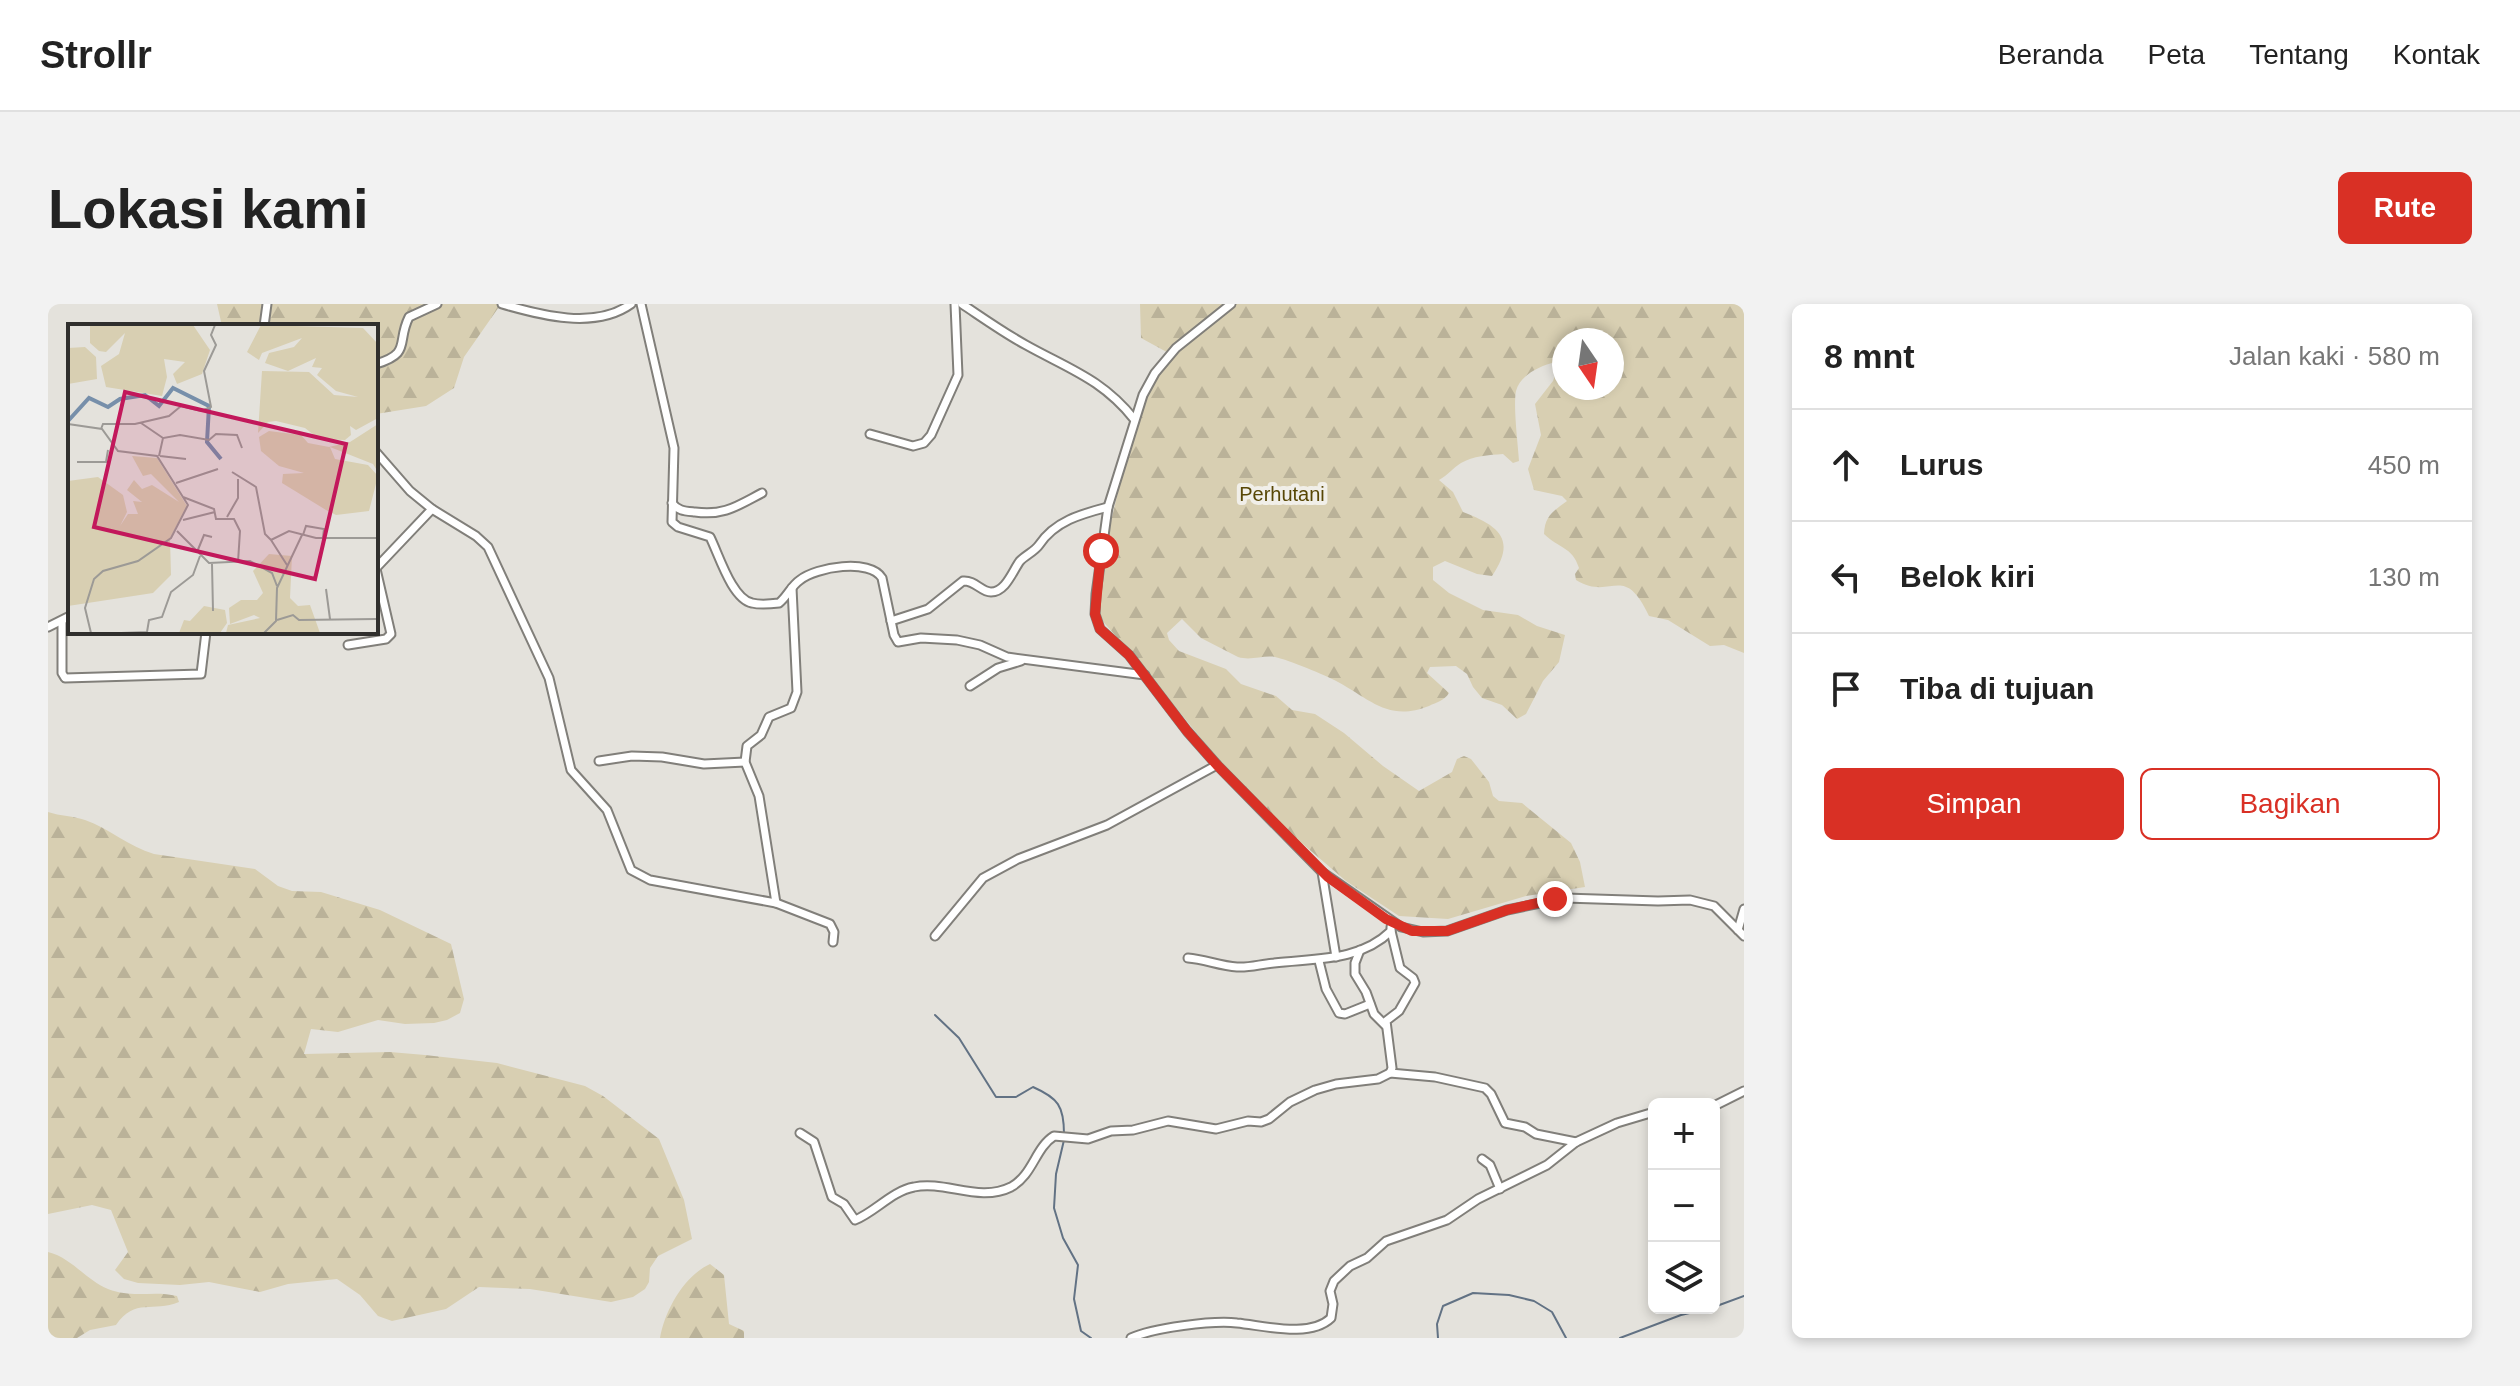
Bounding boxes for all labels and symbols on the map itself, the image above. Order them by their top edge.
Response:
inset map [68,324,378,634]
north arrow [1552,328,1624,400]
park label: Perhutani [1239,483,1325,505]
route start [1083,533,1119,569]
route end [1537,881,1573,917]

